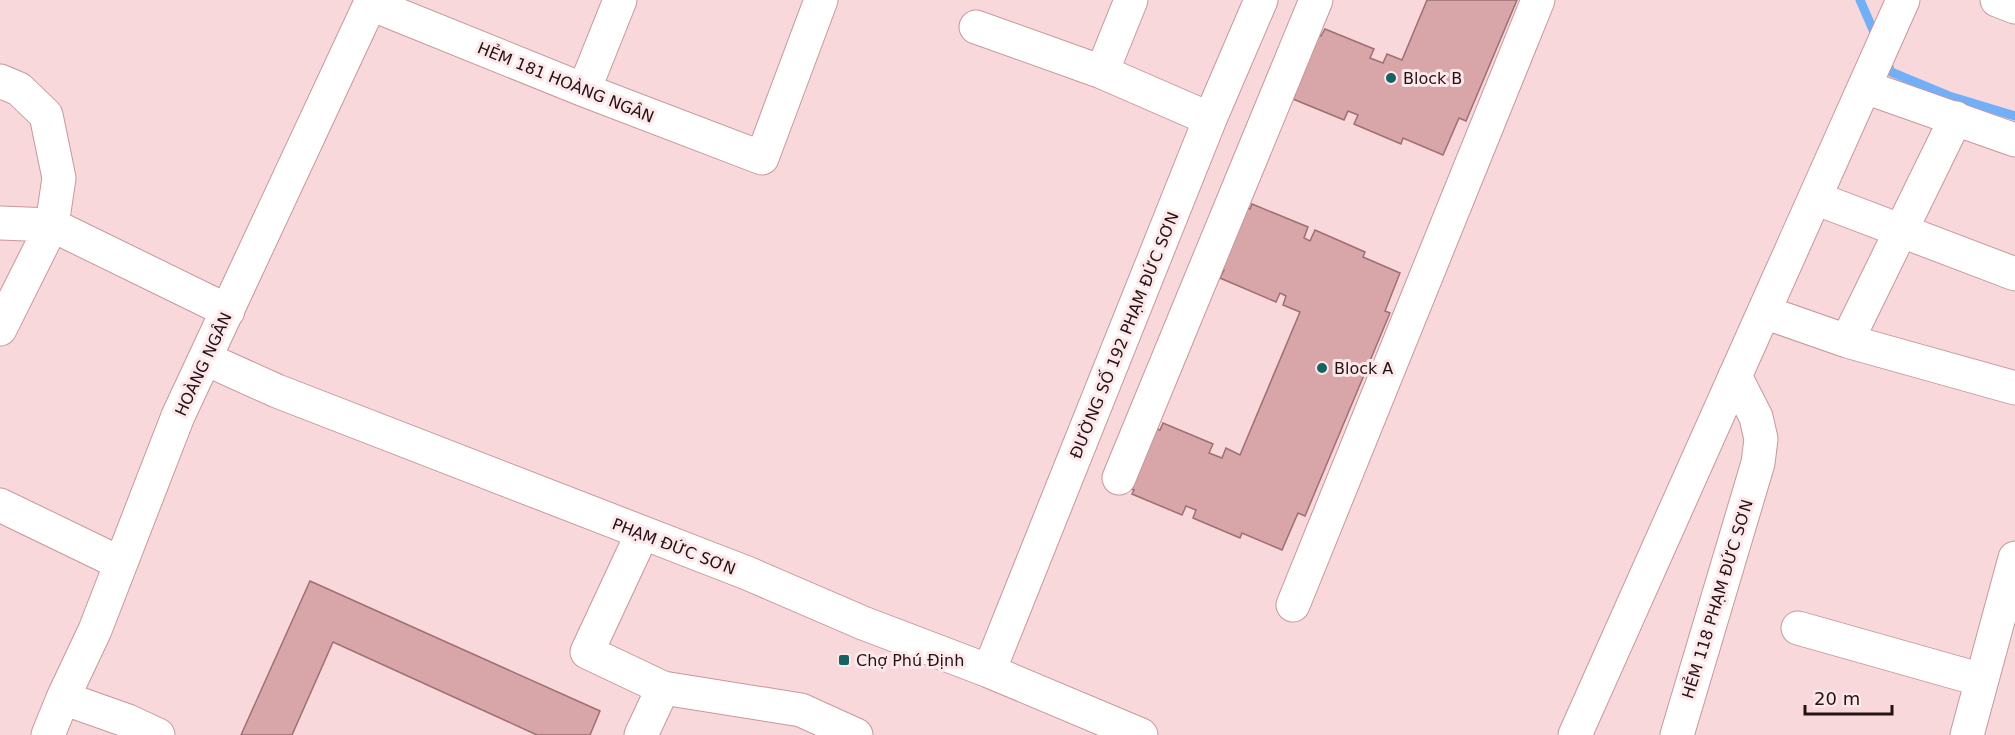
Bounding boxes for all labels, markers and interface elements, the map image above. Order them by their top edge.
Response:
street label: HẺM 181 HOÀNG NGÂN [475,37,657,127]
place label: Block B [1403,69,1462,88]
marker: Block B [1384,71,1398,85]
street label: ĐƯỜNG SỐ 192 PHẠM ĐỨC SƠN [1064,208,1183,461]
street label: HOÀNG NGÂN [171,309,236,419]
place label: Block A [1334,359,1393,378]
marker: Block A [1315,361,1329,375]
street label: HẺM 118 PHẠM ĐỨC SƠN [1677,497,1757,701]
street label: PHẠM ĐỨC SƠN [609,514,738,579]
place label: Chợ Phú Định [856,651,964,670]
marker: Chợ Phú Định [837,653,851,667]
scale bar [1805,678,1892,716]
text: 20 m [1814,688,1860,709]

